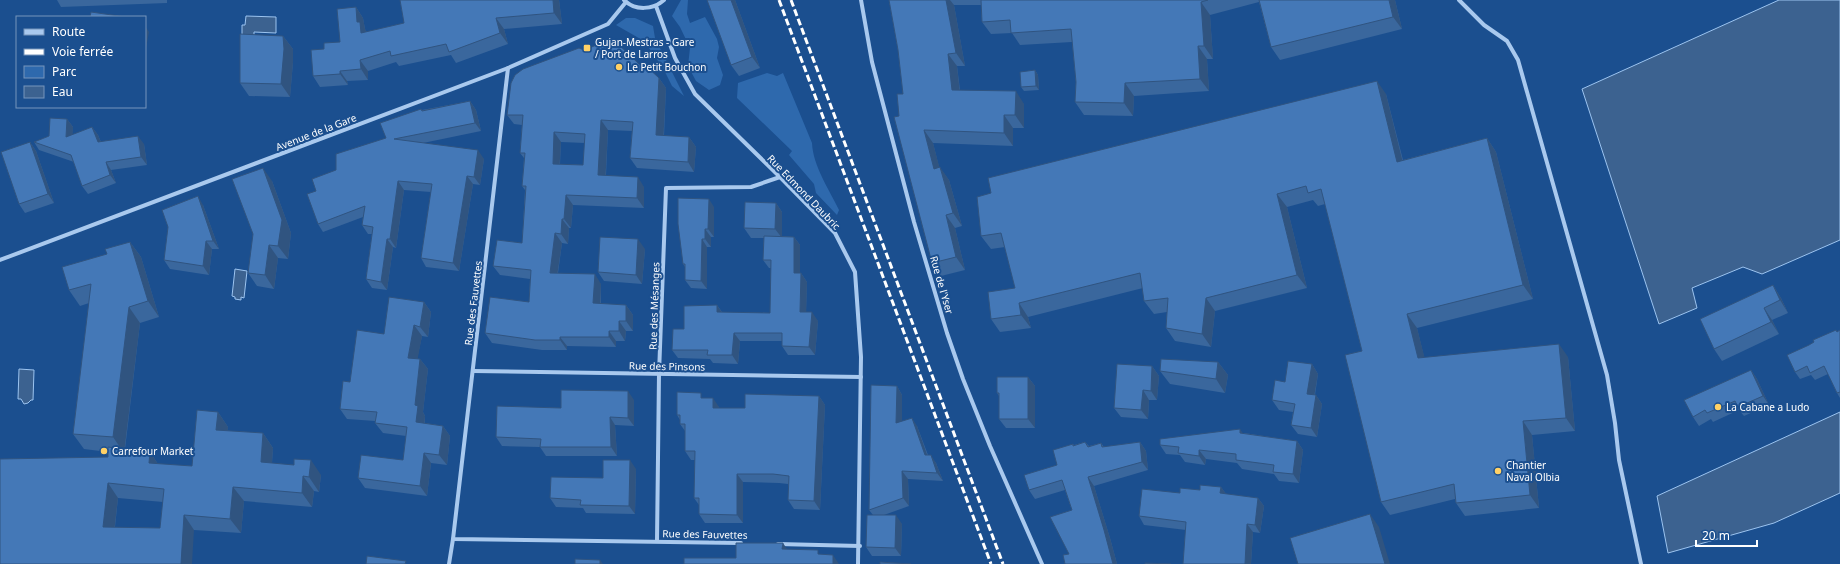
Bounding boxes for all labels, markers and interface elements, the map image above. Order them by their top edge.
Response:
legend [16,16,146,108]
text: Route [52,23,85,40]
place label: Gujan-Mestras - Gare / Port de Larros [595,35,695,61]
text: Voie ferrée [52,43,114,60]
marker: Gujan-Mestras - Gare / Port de Larros [582,43,592,53]
place label: Le Petit Bouchon [627,60,707,74]
marker: Le Petit Bouchon [614,62,624,72]
text: Parc [52,63,77,80]
text: Eau [52,83,73,100]
street label: Avenue de la Gare [274,110,359,154]
street label: Rue Edmond Daubric [764,151,844,233]
street label: Rue de l'Yser [927,254,957,316]
street label: Rue des Fauvettes [461,260,485,346]
street label: Rue des Mésanges [645,262,663,350]
street label: Rue des Pinsons [629,358,706,374]
place label: La Cabane a Ludo [1726,400,1809,414]
marker: La Cabane a Ludo [1713,402,1723,412]
place label: Carrefour Market [112,444,194,458]
marker: Carrefour Market [99,446,109,456]
place label: Chantier Naval Olbia [1506,458,1560,484]
marker: Chantier Naval Olbia [1493,466,1503,476]
scale bar [1696,522,1757,548]
street label: Rue des Fauvettes [662,526,748,542]
text: 20 m [1702,527,1730,544]

